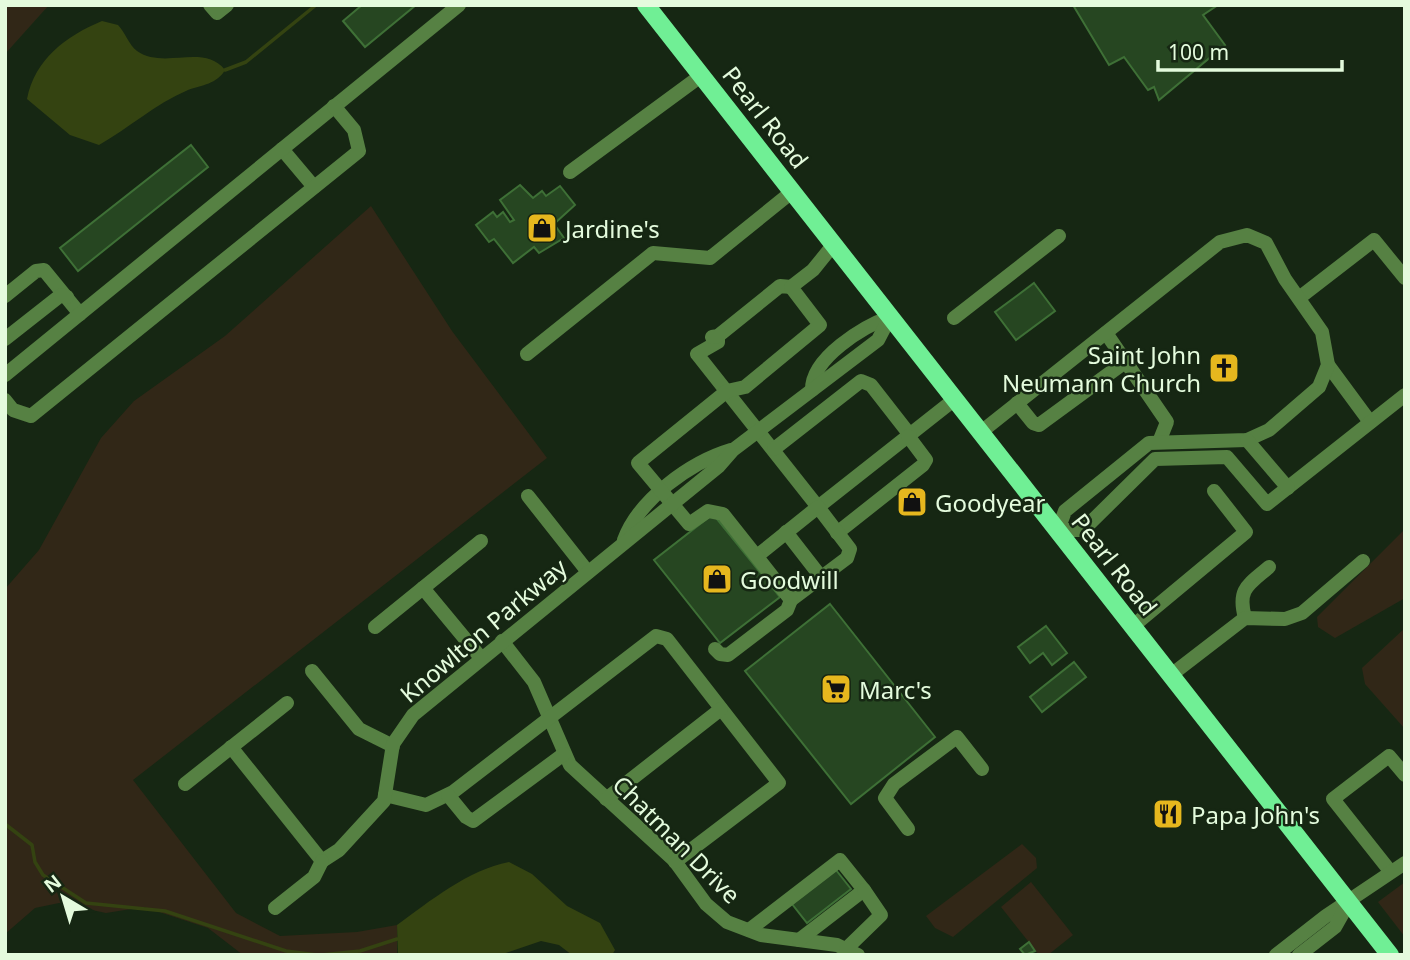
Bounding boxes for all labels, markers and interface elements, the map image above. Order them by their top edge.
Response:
scale bar [1158,28,1342,72]
text: 100 m [1168,38,1229,66]
street label: Pearl Road [716,59,816,175]
shop icon: Jardine's [525,211,559,245]
place label: Jardine's [563,212,660,245]
place label: Saint John Neumann Church [1002,338,1201,399]
church icon: Saint John Neumann Church [1207,351,1241,385]
shop icon: Goodyear [895,485,929,519]
place label: Goodyear [935,486,1046,519]
street label: Pearl Road [1065,506,1165,622]
street label: Knowlton Parkway [393,550,574,710]
shop icon: Goodwill [700,562,734,596]
place label: Goodwill [740,563,839,596]
supermarket icon: Marc's [819,672,853,706]
place label: Marc's [859,673,932,706]
street label: Chatman Drive [606,768,748,910]
restaurant icon: Papa John's [1151,797,1185,831]
place label: Papa John's [1191,798,1320,831]
north arrow [28,862,98,932]
text: N [38,869,67,899]

